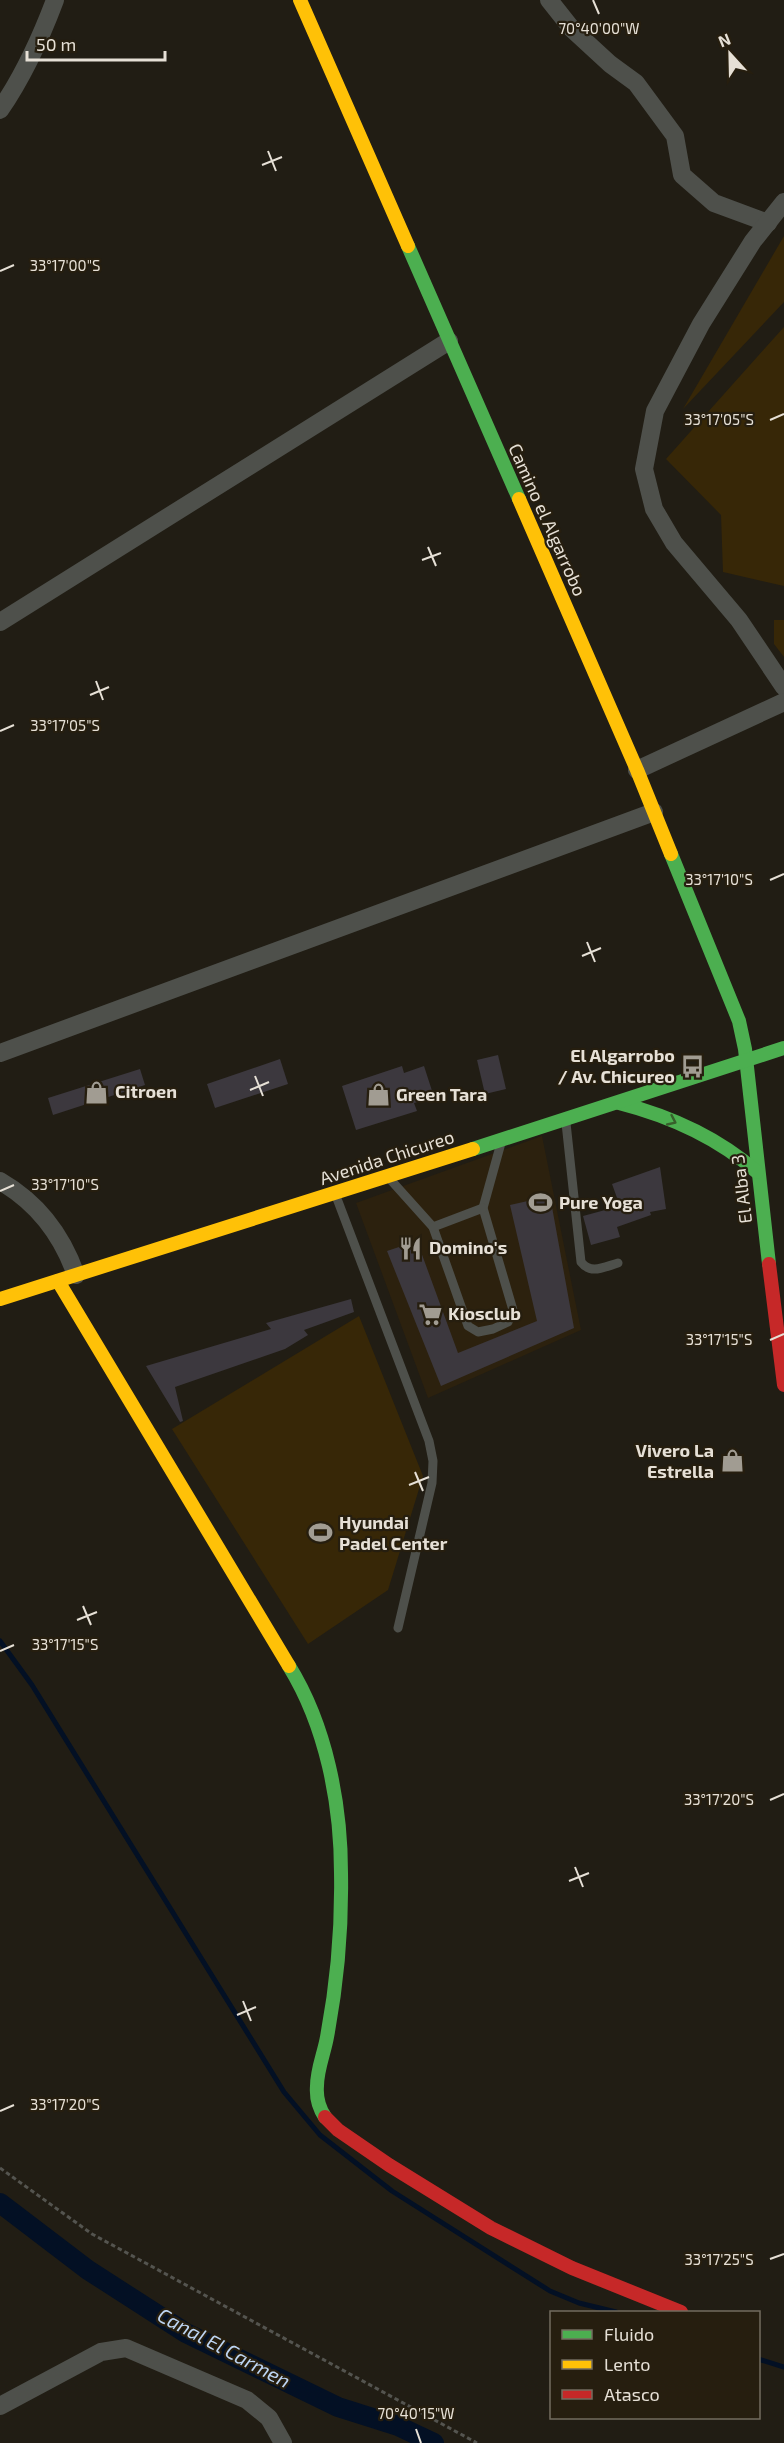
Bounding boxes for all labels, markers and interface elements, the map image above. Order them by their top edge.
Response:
text: 70°40'00"W [558,19,640,37]
scale bar [27,24,165,62]
north arrow [700,24,760,84]
text: N [715,29,733,51]
text: 50 m [36,33,76,55]
text: 33°17'00"S [30,256,100,274]
text: 33°17'05"S [684,410,754,428]
street label: Camino el Algarrobo [504,440,591,599]
text: 33°17'05"S [30,716,100,734]
text: 33°17'10"S [685,870,753,888]
place label: El Algarrobo / Av. Chicureo [558,1044,675,1087]
bus stop icon: El Algarrobo / Av. Chicureo [680,1053,706,1079]
shop icon: Citroen [84,1079,110,1105]
place label: Citroen [115,1080,177,1102]
shop icon: Green Tara [365,1082,391,1108]
place label: Green Tara [396,1083,487,1105]
one-way arrow [666,1114,677,1126]
street label: Avenida Chicureo [317,1125,457,1189]
street label: El Alba 3 [726,1153,756,1225]
text: 33°17'10"S [31,1175,99,1193]
sports icon: Pure Yoga [528,1190,554,1216]
place label: Pure Yoga [559,1191,643,1213]
restaurant icon: Domino's [398,1235,424,1261]
place label: Domino's [429,1236,507,1258]
supermarket icon: Kiosclub [417,1301,443,1327]
place label: Kiosclub [448,1302,521,1324]
text: 33°17'15"S [686,1330,752,1348]
place label: Vivero La Estrella [635,1439,714,1482]
shop icon: Vivero La Estrella [719,1448,745,1474]
place label: Hyundai Padel Center [339,1511,448,1554]
sports icon: Hyundai Padel Center [308,1520,334,1546]
text: 33°17'15"S [32,1635,98,1653]
text: 33°17'20"S [684,1790,754,1808]
text: 33°17'20"S [30,2095,100,2113]
text: 33°17'25"S [684,2250,754,2268]
water label: Canal El Carmen [154,2302,295,2392]
legend [550,2311,760,2419]
text: Fluido [604,2323,654,2345]
text: Lento [604,2353,650,2375]
text: Atasco [604,2383,660,2405]
text: 70°40'15"W [377,2404,455,2422]

